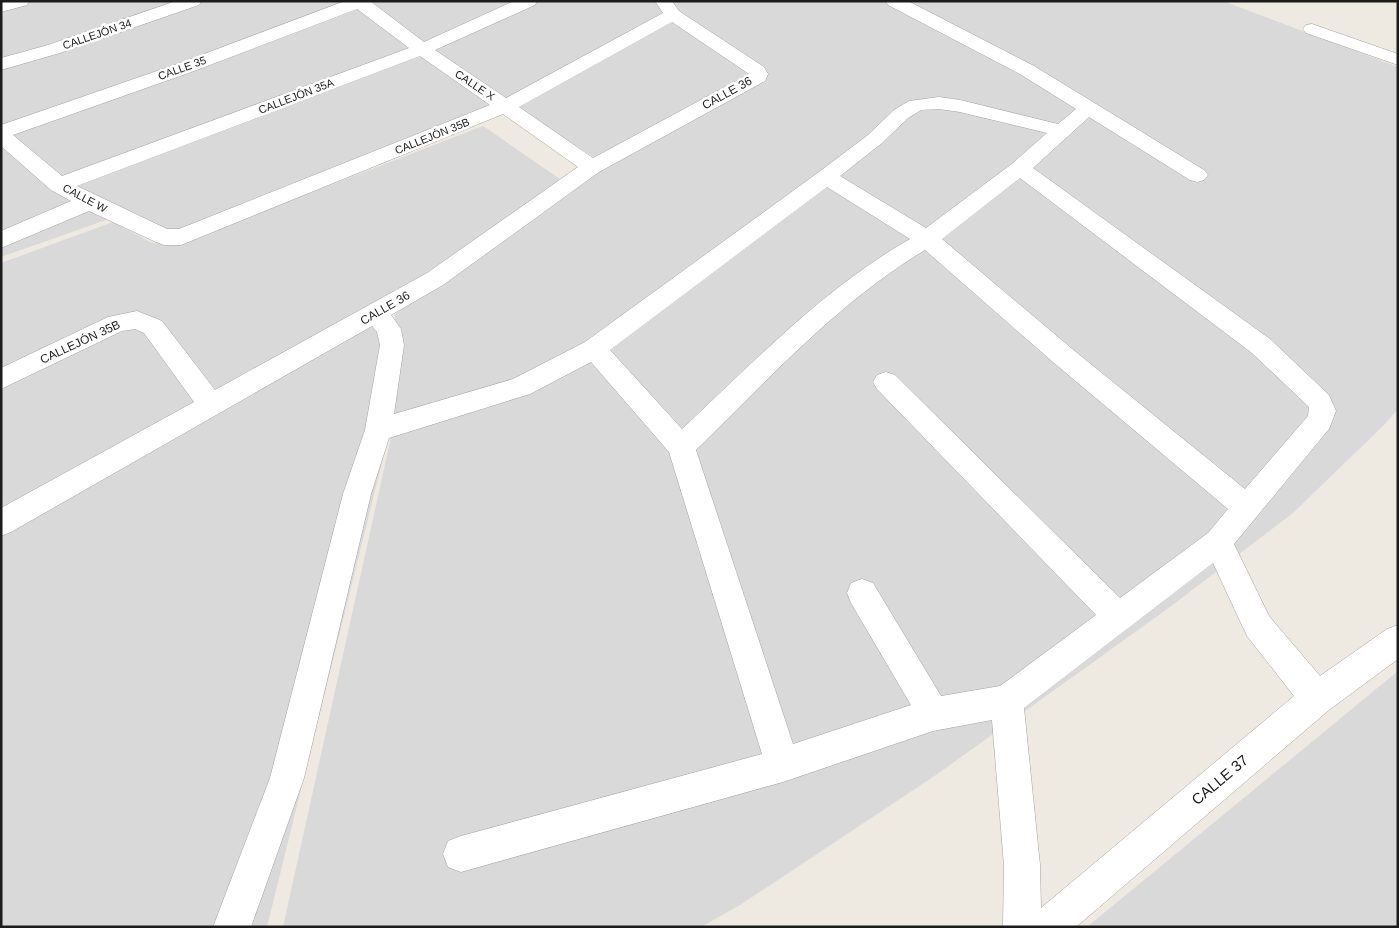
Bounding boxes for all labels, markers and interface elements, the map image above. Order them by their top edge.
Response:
street label: CALLEJÓN 34 [61,17,133,51]
street label: CALLE 35 [156,54,208,82]
street label: CALLE X [453,67,498,103]
street label: CALLE 36 [700,73,755,112]
street label: CALLEJÓN 35A [257,76,336,116]
street label: CALLEJÓN 35B [393,116,471,156]
street label: CALLE W [61,181,110,215]
street label: CALLE 36 [358,288,412,328]
street label: CALLEJÓN 35B [37,316,122,367]
street label: CALLE 37 [1188,751,1251,808]

